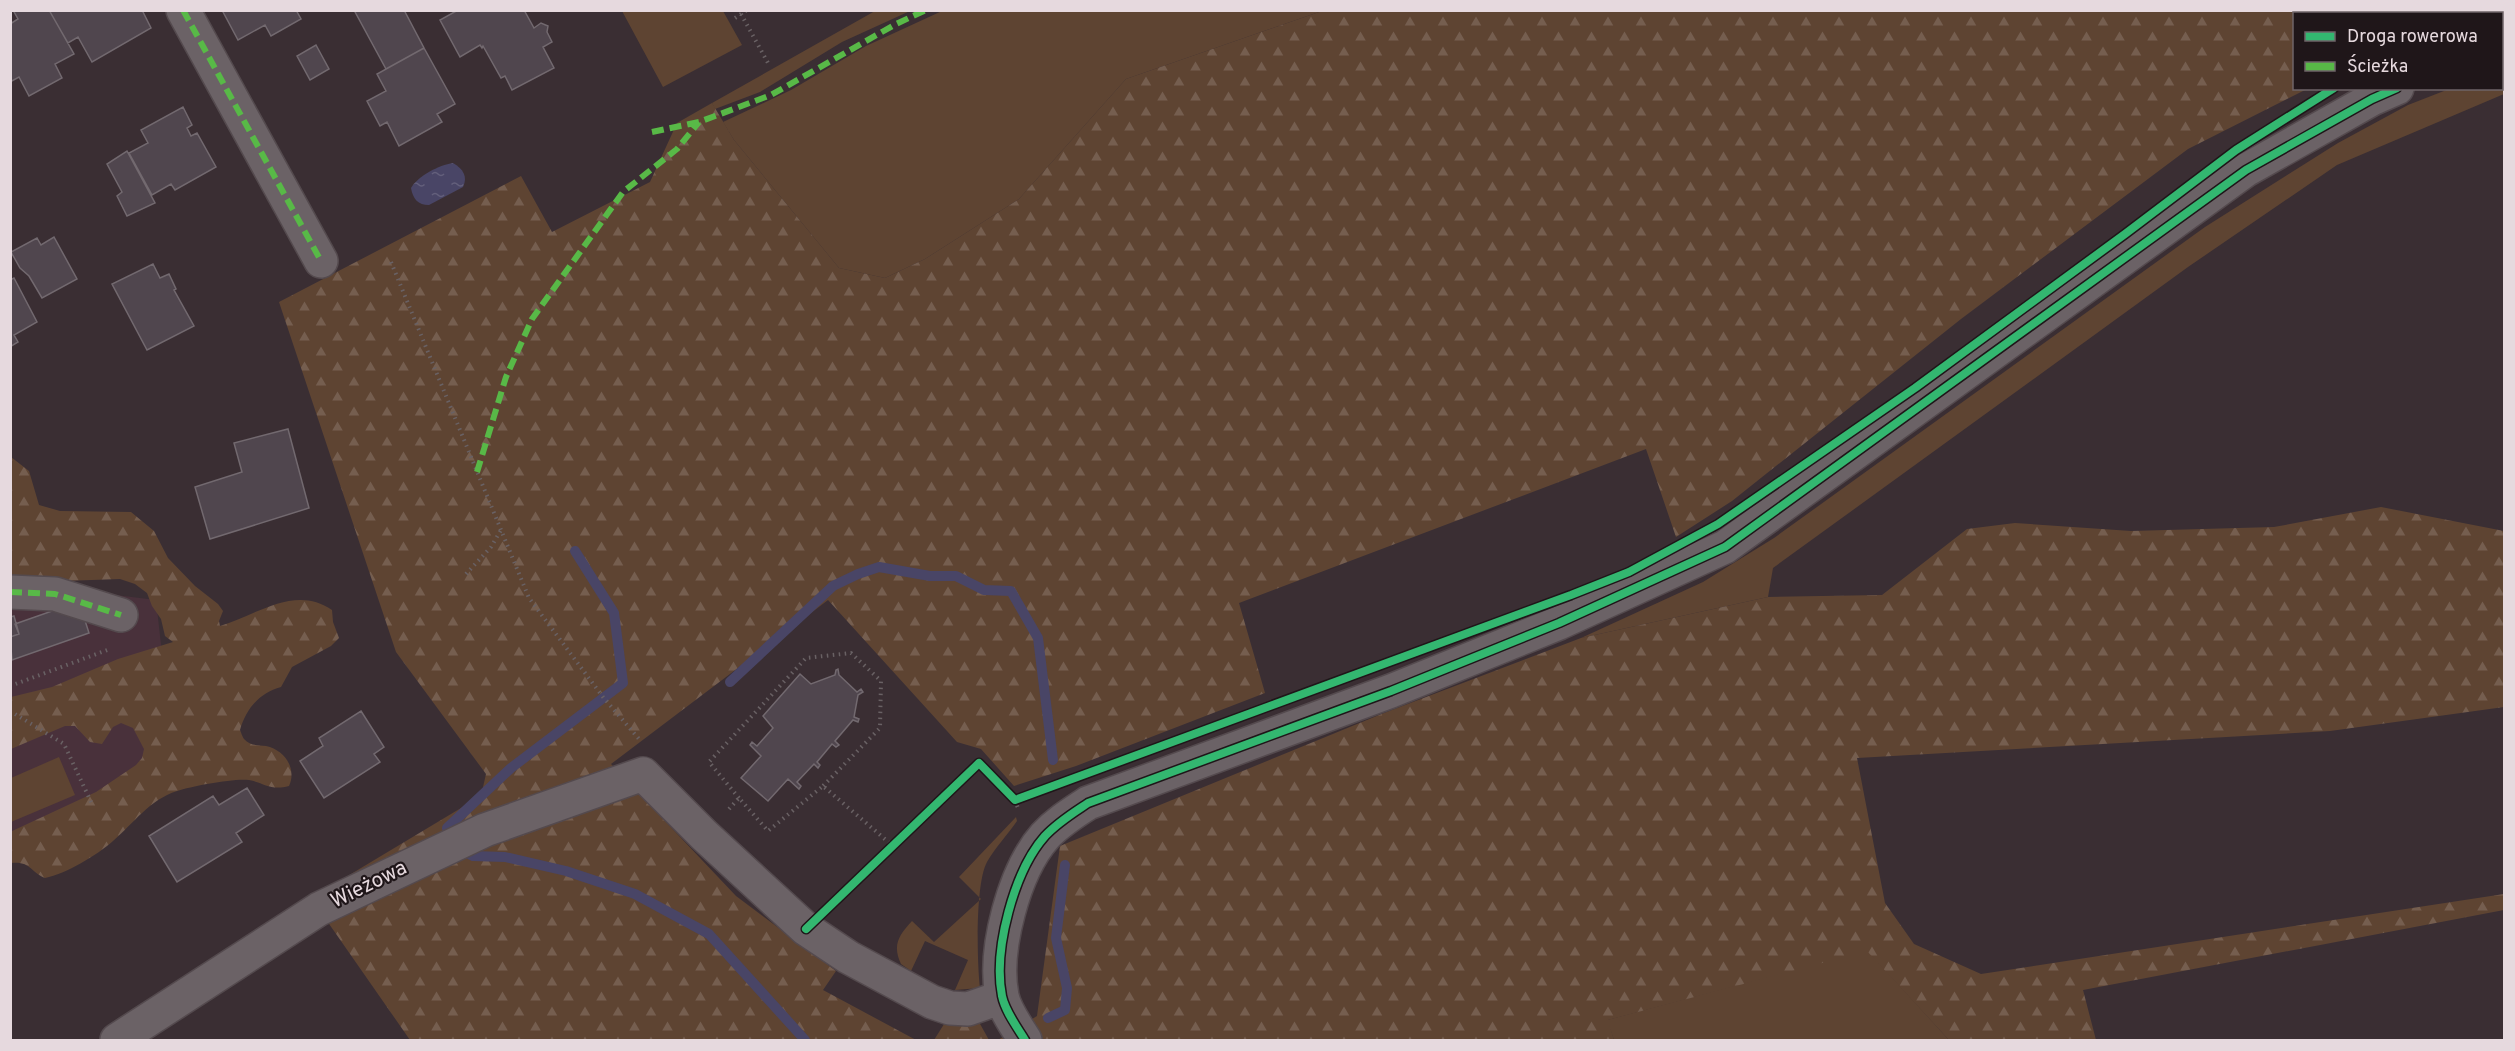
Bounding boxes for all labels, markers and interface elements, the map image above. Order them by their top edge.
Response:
legend [2293,12,2503,90]
text: Droga rowerowa [2347,26,2478,49]
text: Ścieżka [2347,54,2408,79]
street label: Wieżowa [326,855,412,915]

